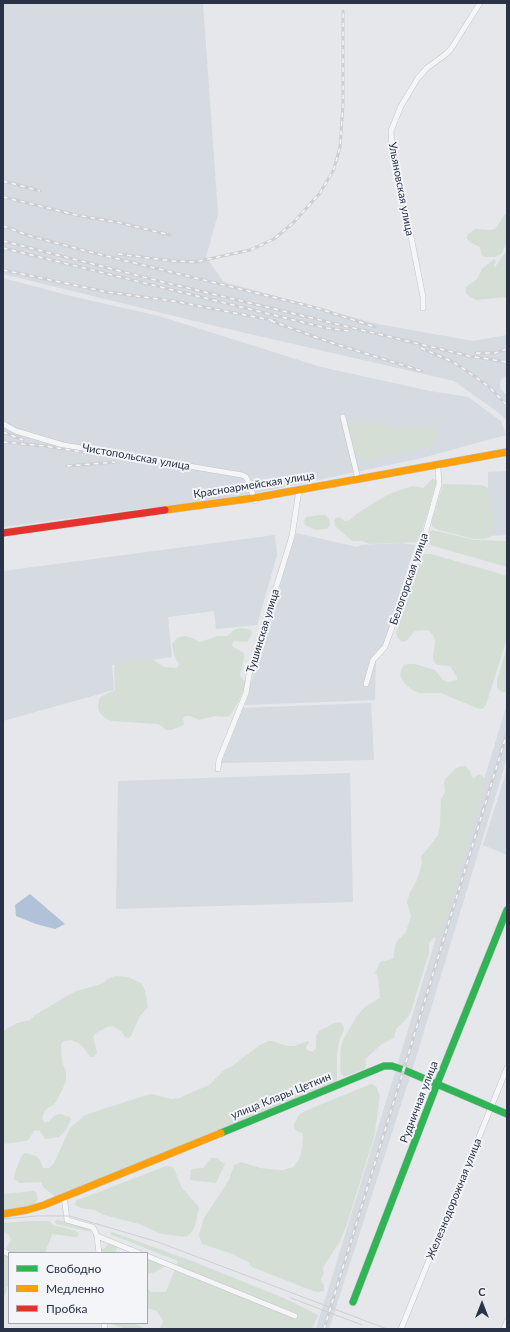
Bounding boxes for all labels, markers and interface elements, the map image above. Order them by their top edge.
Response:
street label: Ульяновская улица [385,141,417,237]
street label: Чистопольская улица [81,441,191,473]
street label: Красноармейская улица [192,469,316,501]
street label: Белогорская улица [387,531,431,627]
street label: Тушинская улица [244,587,282,675]
street label: Рудничная улица [397,1059,441,1145]
street label: улица Клары Цеткин [229,1070,333,1122]
street label: Железнодорожная улица [424,1136,484,1262]
legend [8,1252,148,1324]
text: Свободно [46,1261,101,1276]
text: Медленно [46,1281,104,1296]
north arrow [462,1284,502,1324]
text: С [478,1285,486,1298]
text: Пробка [46,1301,87,1316]

